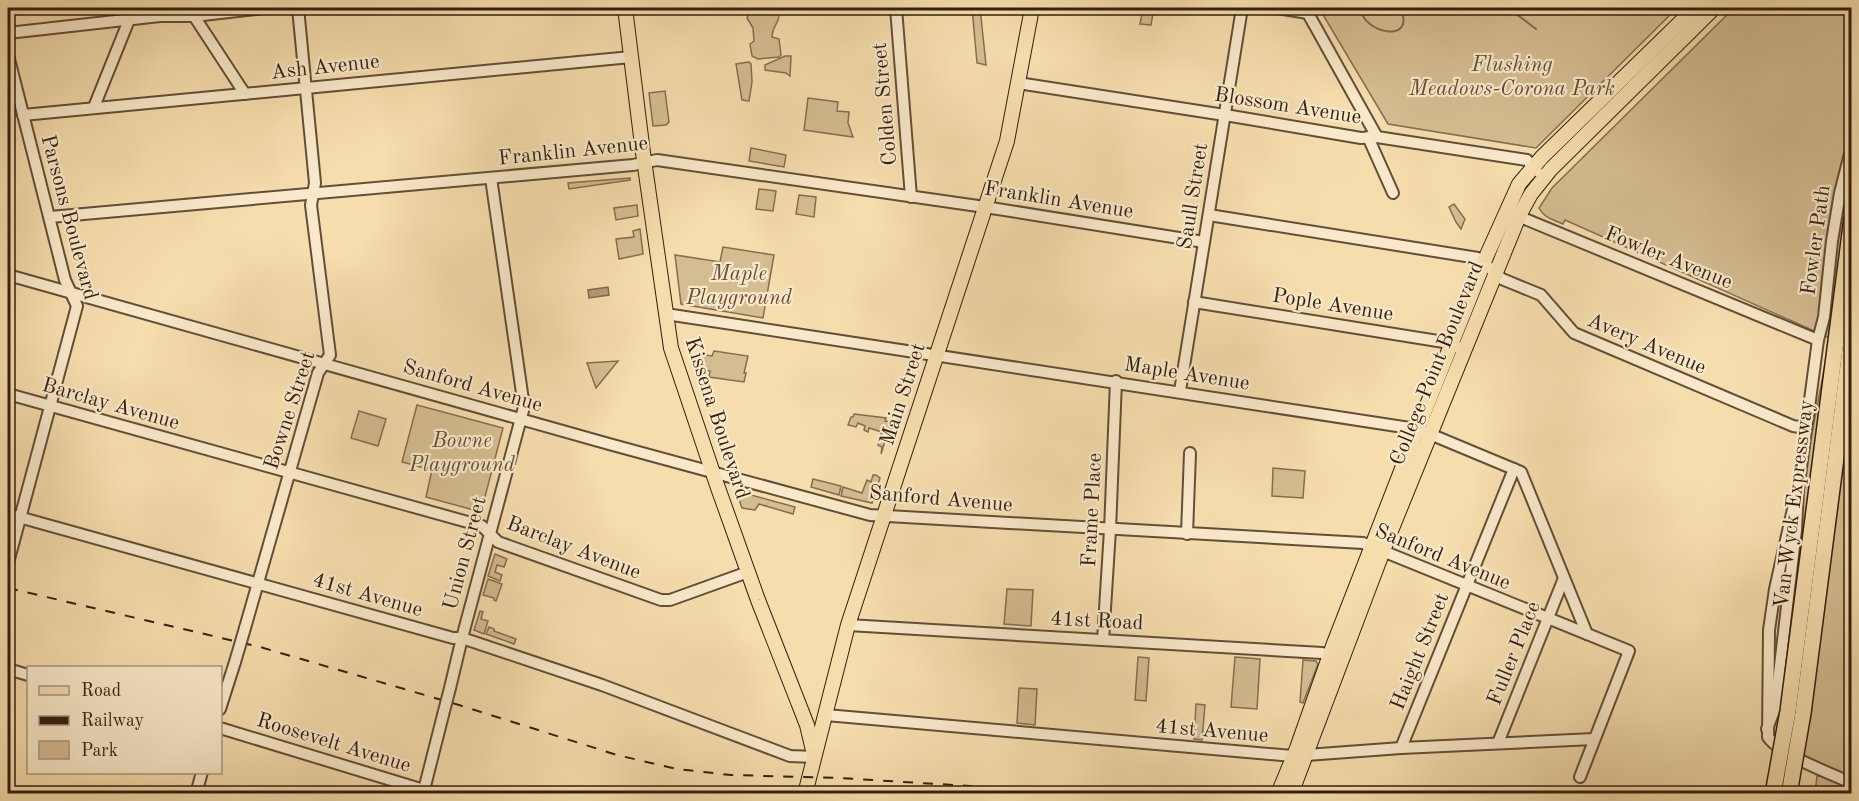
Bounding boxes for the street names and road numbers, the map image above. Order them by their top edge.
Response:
street label: Colden Street [870,41,901,166]
street label: Ash Avenue [270,51,381,84]
street label: Blossom Avenue [1213,84,1363,128]
street label: Parsons Boulevard [36,133,101,302]
street label: Franklin Avenue [497,133,649,170]
street label: Saull Street [1175,142,1212,251]
street label: Franklin Avenue [983,178,1135,223]
street label: Fowler Path [1798,184,1835,297]
street label: Fowler Avenue [1602,223,1735,294]
street label: College Point Boulevard [1387,259,1488,469]
street label: Pople Avenue [1271,286,1395,325]
street label: Avery Avenue [1584,310,1709,379]
street label: Kissena Boulevard [680,335,753,502]
street label: Main Street [877,341,930,448]
street label: Bowne Street [261,349,319,472]
street label: Maple Avenue [1123,354,1251,395]
street label: Sanford Avenue [400,356,545,416]
street label: Barclay Avenue [39,375,182,434]
street label: Van Wyck Expressway [1771,399,1818,610]
street label: Frame Place [1079,452,1106,568]
street label: Sanford Avenue [868,483,1014,516]
street label: Union Street [440,494,491,612]
street label: Barclay Avenue [503,513,644,584]
street label: Sanford Avenue [1372,521,1513,594]
street label: 41st Avenue [310,570,425,621]
street label: Haight Street [1387,590,1453,713]
street label: Fuller Place [1484,599,1545,709]
street label: 41st Road [1050,609,1144,634]
street label: Roosevelt Avenue [254,710,413,777]
street label: 41st Avenue [1154,716,1269,747]

